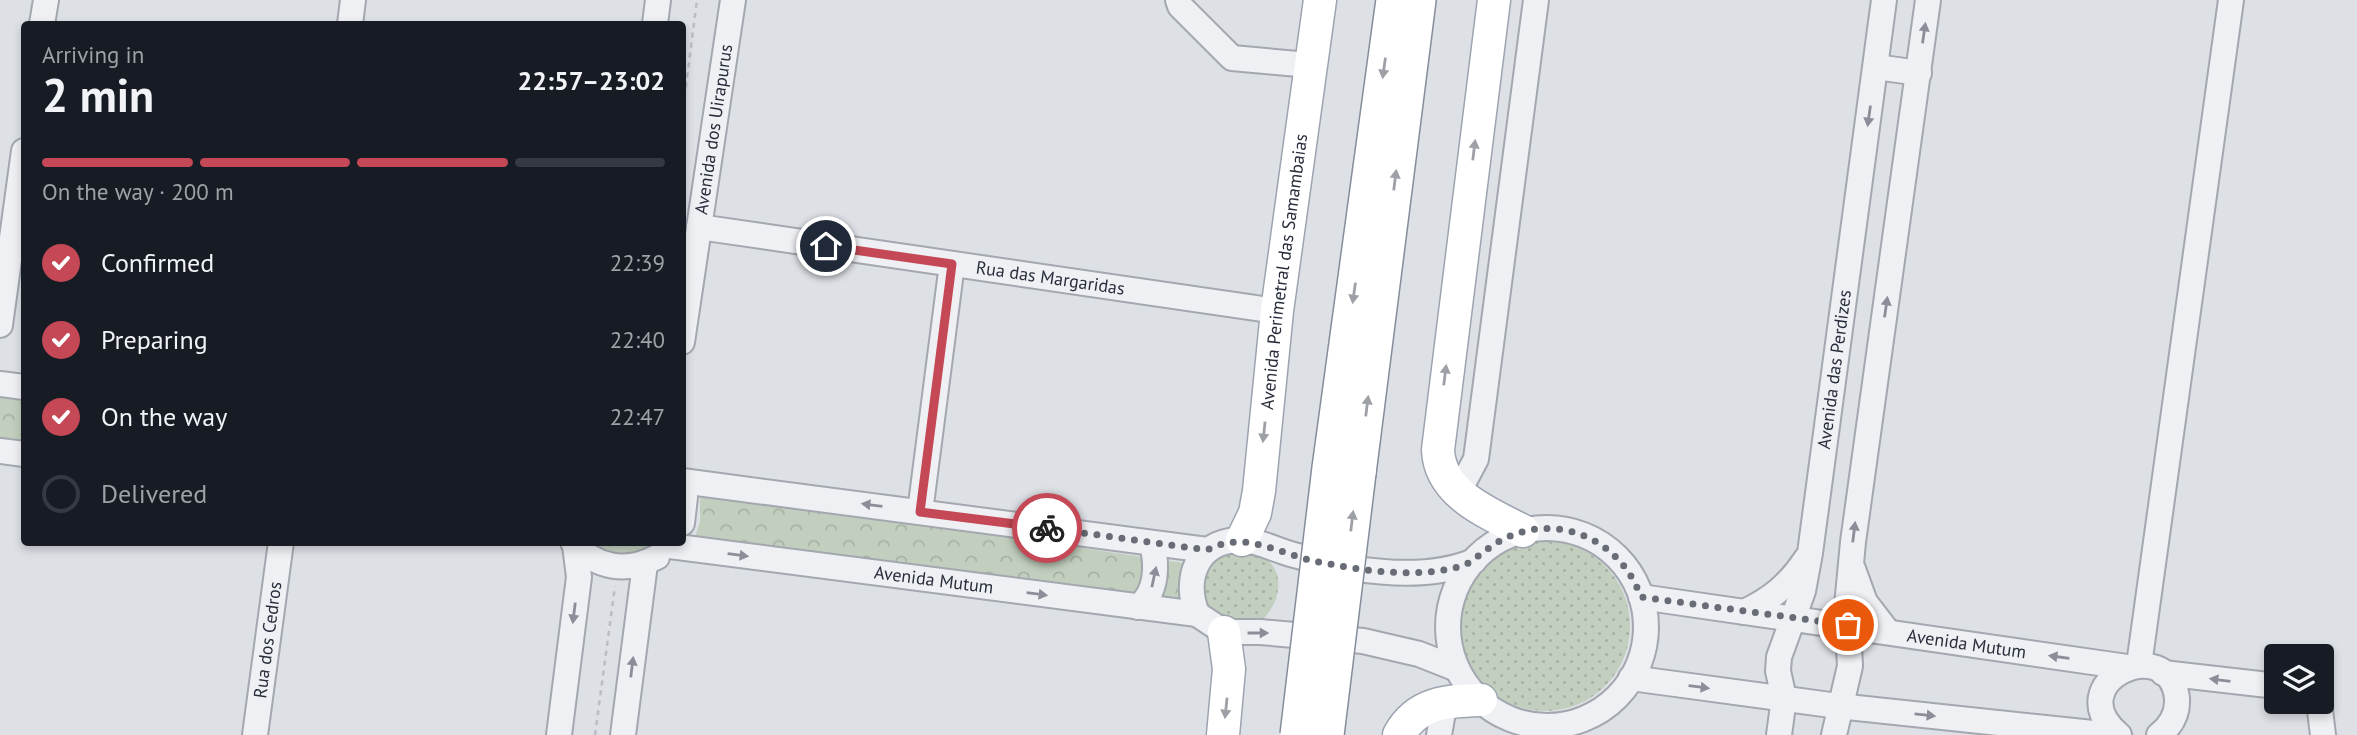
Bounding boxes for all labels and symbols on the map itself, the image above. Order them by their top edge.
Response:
one-way arrow [1919,22,1930,44]
street label: Avenida dos Uirapurus [689,43,737,216]
one-way arrow [1379,57,1390,79]
one-way arrow [1864,105,1875,127]
street label: Avenida Perimetral das Samambaias [1255,132,1312,411]
one-way arrow [1469,139,1480,161]
one-way arrow [1389,169,1400,191]
pin [796,216,856,276]
street label: Rua das Margaridas [974,255,1126,300]
one-way arrow [1348,282,1359,304]
street label: Avenida das Perdizes [1812,288,1856,450]
one-way arrow [1881,296,1892,318]
one-way arrow [1439,364,1450,386]
one-way arrow [1361,394,1372,416]
one-way arrow [1258,421,1269,443]
courier [1012,493,1082,563]
one-way arrow [861,500,883,511]
one-way arrow [1347,510,1358,532]
one-way arrow [1849,521,1860,543]
one-way arrow [727,549,749,560]
street label: Avenida Mutum [873,560,995,599]
one-way arrow [1148,566,1159,588]
street label: Rua dos Cedros [248,580,287,700]
one-way arrow [1026,588,1048,599]
pin [1818,595,1878,655]
one-way arrow [569,602,580,624]
street label: Avenida Mutum [1906,623,2028,663]
one-way arrow [1248,627,1270,639]
one-way arrow [2048,651,2070,662]
one-way arrow [626,656,637,678]
one-way arrow [2209,674,2231,685]
one-way arrow [1688,682,1710,693]
one-way arrow [1220,697,1231,719]
one-way arrow [1914,710,1936,721]

